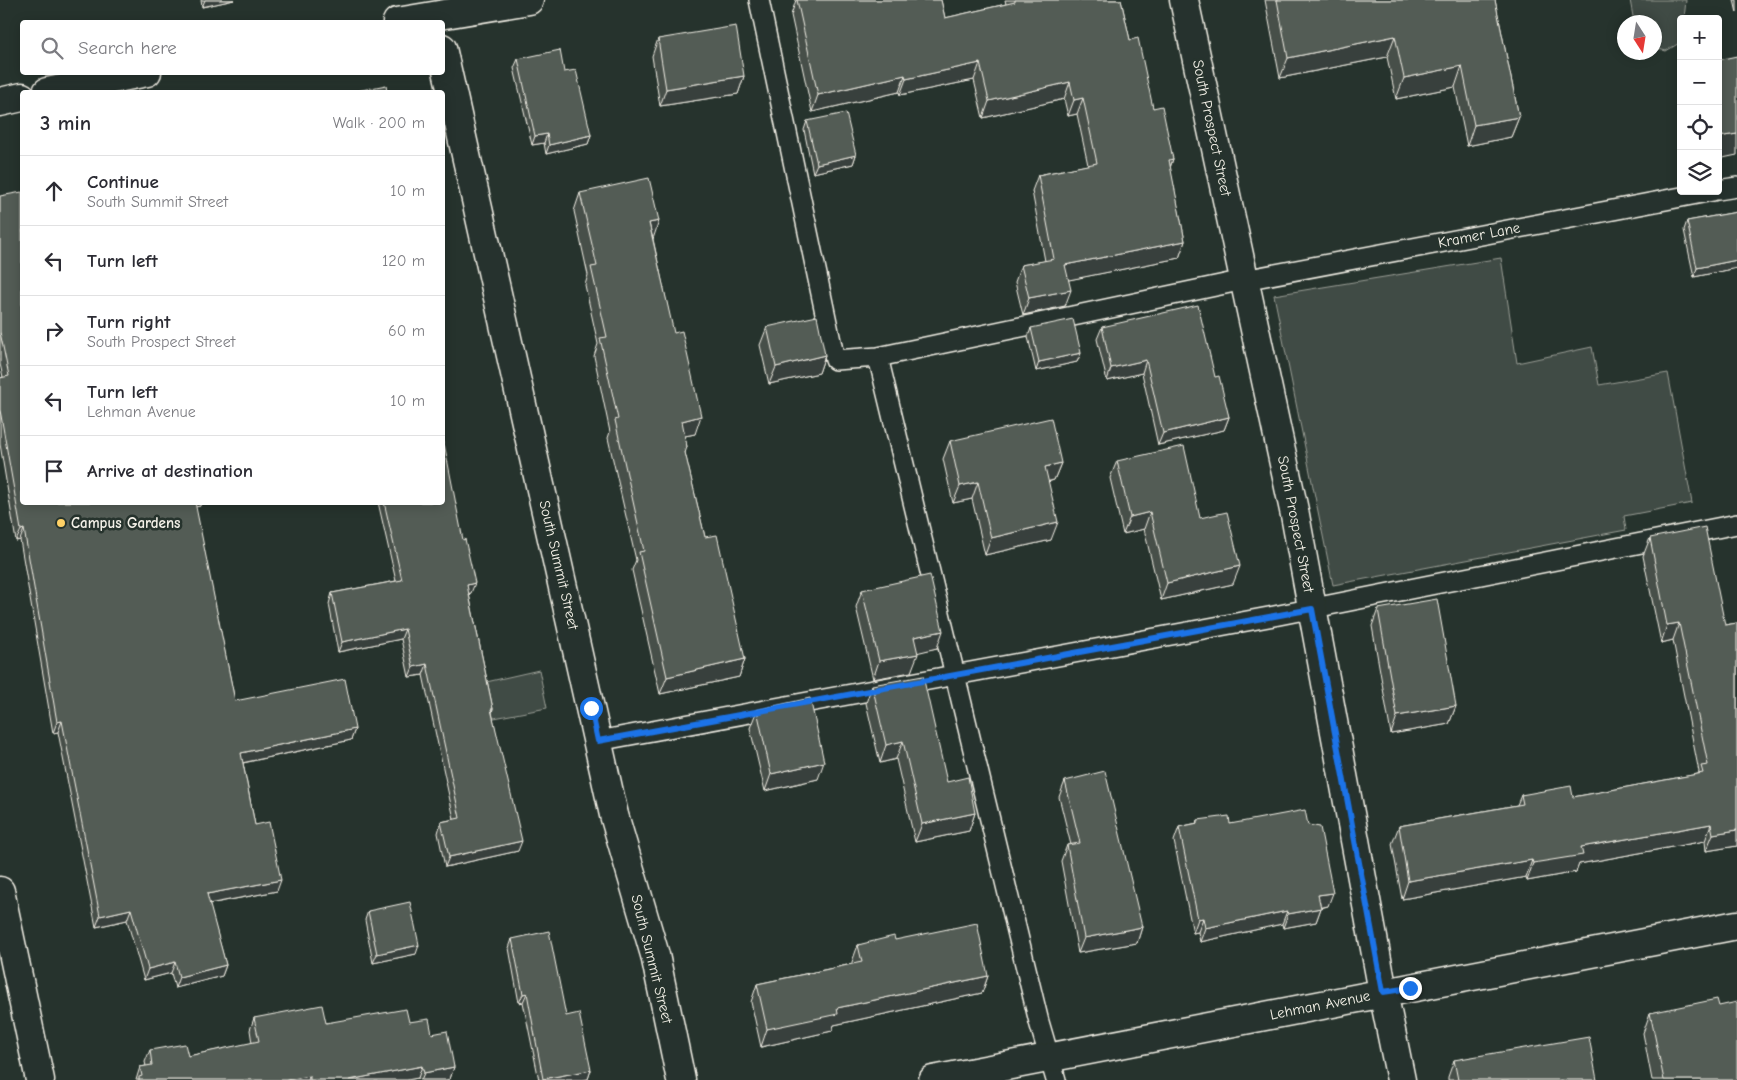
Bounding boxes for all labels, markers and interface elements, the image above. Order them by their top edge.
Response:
north arrow [1617,15,1662,60]
map controls [1677,15,1722,195]
button: + [1677,15,1722,60]
search box [20,20,445,75]
icon: search [38,34,66,62]
text: Search here [78,37,177,59]
street label: South Prospect Street [1189,58,1235,199]
button: − [1677,60,1722,105]
button: locate [1677,105,1722,150]
text: 3 min [40,111,91,135]
text: Walk · 200 m [333,114,425,132]
button: layers [1677,150,1722,195]
text: Continue [87,171,159,193]
icon: ahead [40,177,68,205]
text: 10 m [390,182,425,200]
text: South Summit Street [87,193,228,211]
street label: Kramer Lane [1436,218,1522,252]
icon: left [40,247,68,275]
text: Turn left [87,250,158,272]
text: 120 m [382,252,425,270]
text: Turn right [87,311,171,333]
icon: right [40,317,68,345]
text: 60 m [388,322,425,340]
text: South Prospect Street [87,333,235,351]
text: Turn left [87,381,158,403]
icon: left [40,387,68,415]
text: 10 m [390,392,425,410]
text: Lehman Avenue [87,403,196,421]
street label: South Prospect Street [1274,454,1318,595]
icon: arrive [40,457,68,485]
text: Arrive at destination [87,460,253,482]
street label: South Summit Street [535,499,583,632]
place label: Campus Gardens [71,514,180,532]
marker: Campus Gardens [55,517,67,529]
route start [580,697,603,720]
street label: South Summit Street [627,893,677,1026]
route end [1399,977,1422,1000]
street label: Lehman Avenue [1268,986,1372,1024]

